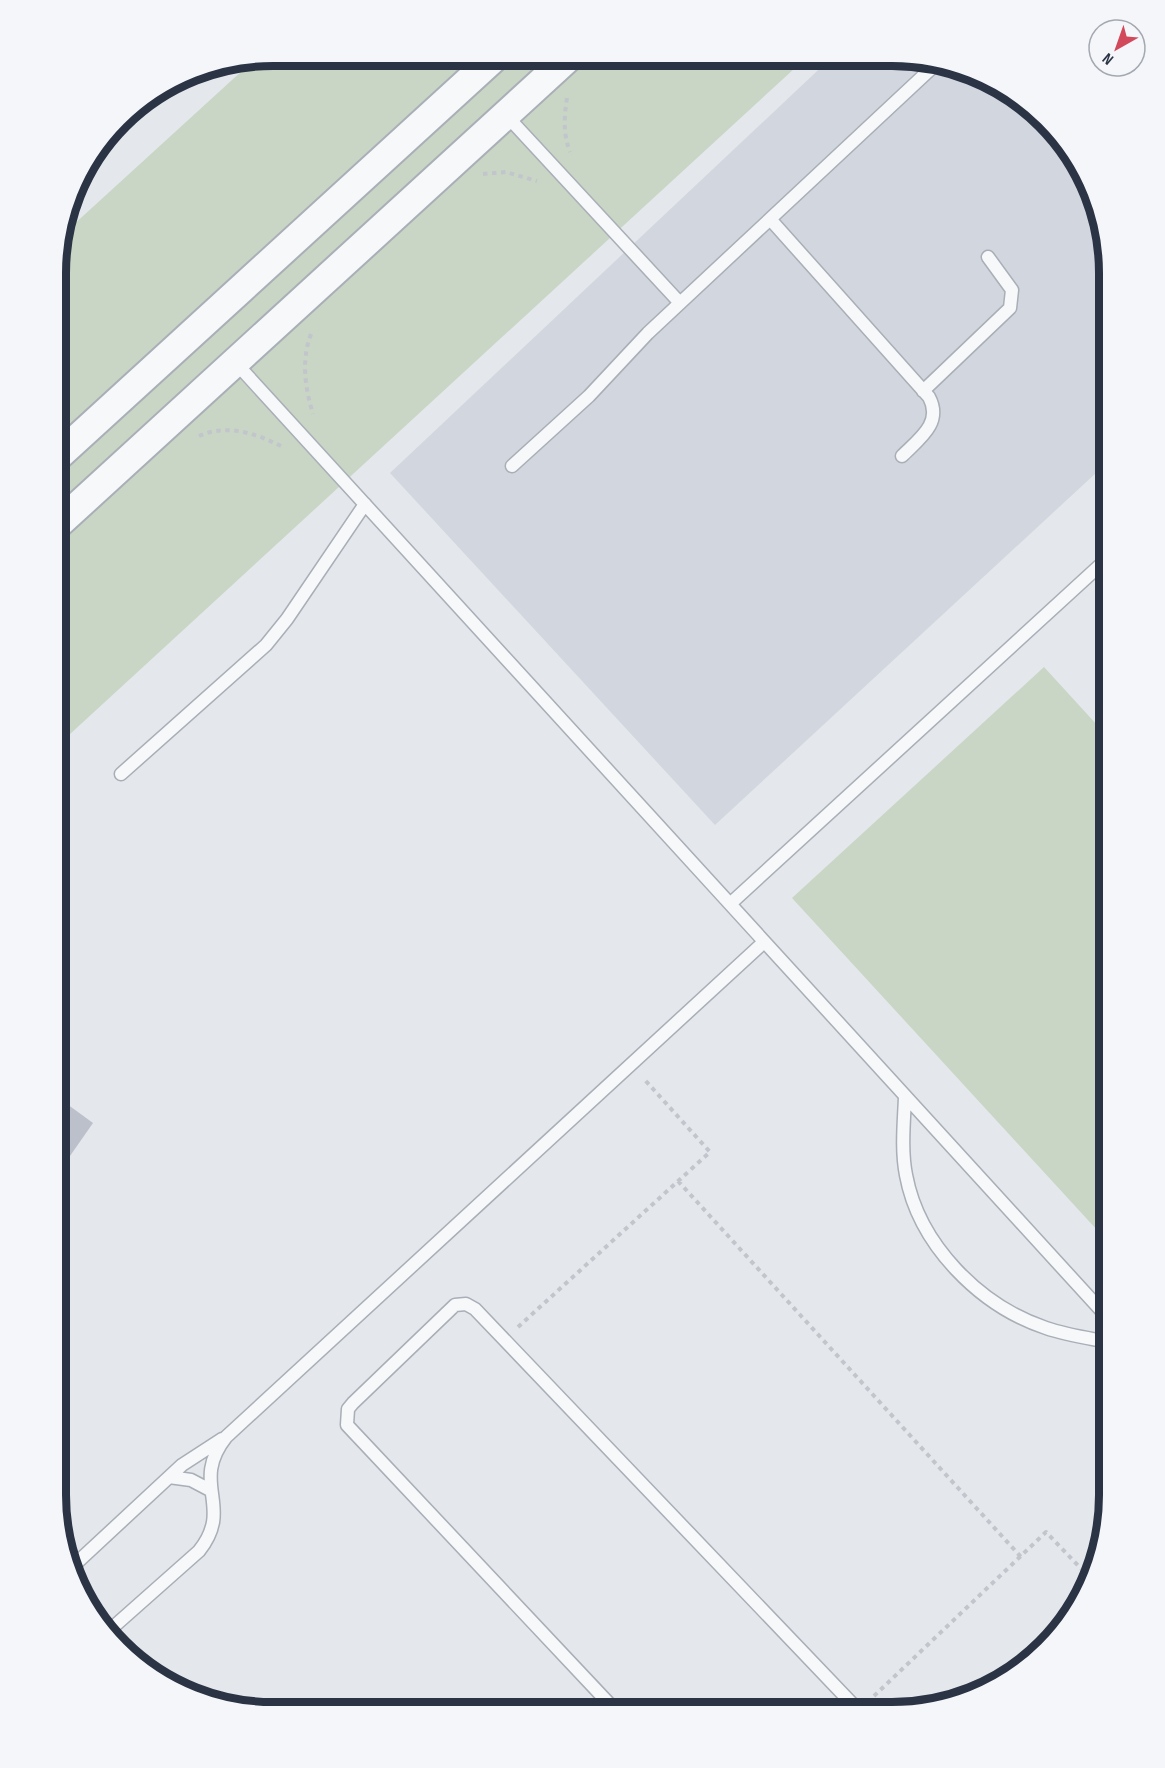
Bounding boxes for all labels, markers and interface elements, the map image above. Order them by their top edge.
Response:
north arrow [1087,18,1147,78]
text: N [1099,48,1118,68]

